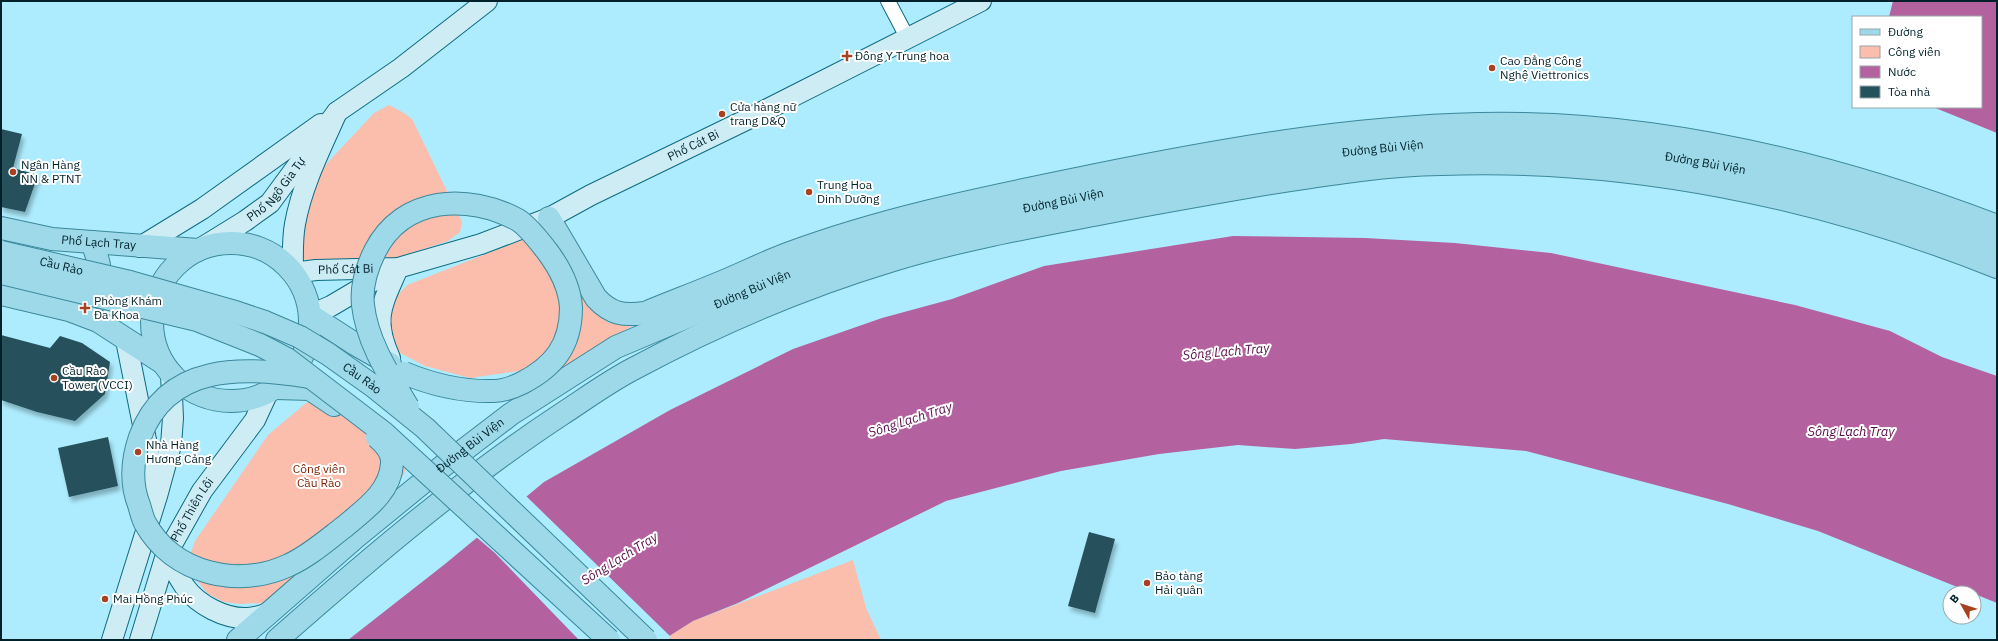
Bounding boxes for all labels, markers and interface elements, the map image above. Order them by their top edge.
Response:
legend [1852,16,1982,108]
text: Đường [1888,24,1923,39]
text: Công viên [1888,44,1940,59]
place label: Đông Y Trung hoa [855,48,950,63]
marker: Đông Y Trung hoa [842,51,852,61]
place label: Cao Đẳng Công Nghệ Viettronics [1500,53,1589,82]
marker: Cao Đẳng Công Nghệ Viettronics [1487,63,1497,73]
text: Nước [1888,64,1916,79]
text: Tòa nhà [1888,84,1931,99]
place label: Cửa hàng nữ trang D&Q [730,99,797,128]
marker: Cửa hàng nữ trang D&Q [717,109,727,119]
street label: Phố Cát Bi [665,126,721,164]
street label: Đường Bùi Viện [1341,137,1424,160]
street label: Đường Bùi Viện [1664,148,1747,177]
street label: Phố Ngô Gia Tự [243,154,308,224]
place label: Ngân Hàng NN & PTNT [21,157,82,186]
marker: Ngân Hàng NN & PTNT [8,167,18,177]
place label: Trung Hoa Dinh Dưỡng [817,177,880,206]
street label: Đường Bùi Viện [1021,185,1105,216]
marker: Trung Hoa Dinh Dưỡng [804,187,814,197]
street label: Phố Lạch Tray [61,232,137,252]
street label: Cầu Rào [38,253,85,278]
street label: Phố Cát Bi [318,261,374,277]
street label: Đường Bùi Viện [711,266,793,312]
place label: Phòng Khám Đa Khoa [94,293,162,322]
marker: Phòng Khám Đa Khoa [79,302,91,314]
water label: Sông Lạch Tray [1182,339,1271,364]
street label: Cầu Rào [340,359,385,397]
place label: Cầu Rào Tower (VCCI) [62,363,133,392]
marker: Cầu Rào Tower (VCCI) [49,373,59,383]
water label: Sông Lạch Tray [866,398,955,441]
street label: Đường Bùi Viện [433,414,507,476]
water label: Sông Lạch Tray [1807,423,1895,440]
place label: Nhà Hàng Hương Cảng [146,437,212,466]
marker: Nhà Hàng Hương Cảng [133,447,143,457]
park label: Công viên Cầu Rào [293,461,345,490]
street label: Phố Thiên Lôi [167,474,216,545]
water label: Sông Lạch Tray [578,528,661,589]
place label: Bảo tàng Hải quân [1155,568,1203,597]
marker: Bảo tàng Hải quân [1142,578,1152,588]
north arrow [1942,585,1982,625]
place label: Mai Hồng Phúc [113,591,193,606]
text: B [1946,591,1962,606]
marker: Mai Hồng Phúc [100,594,110,604]

